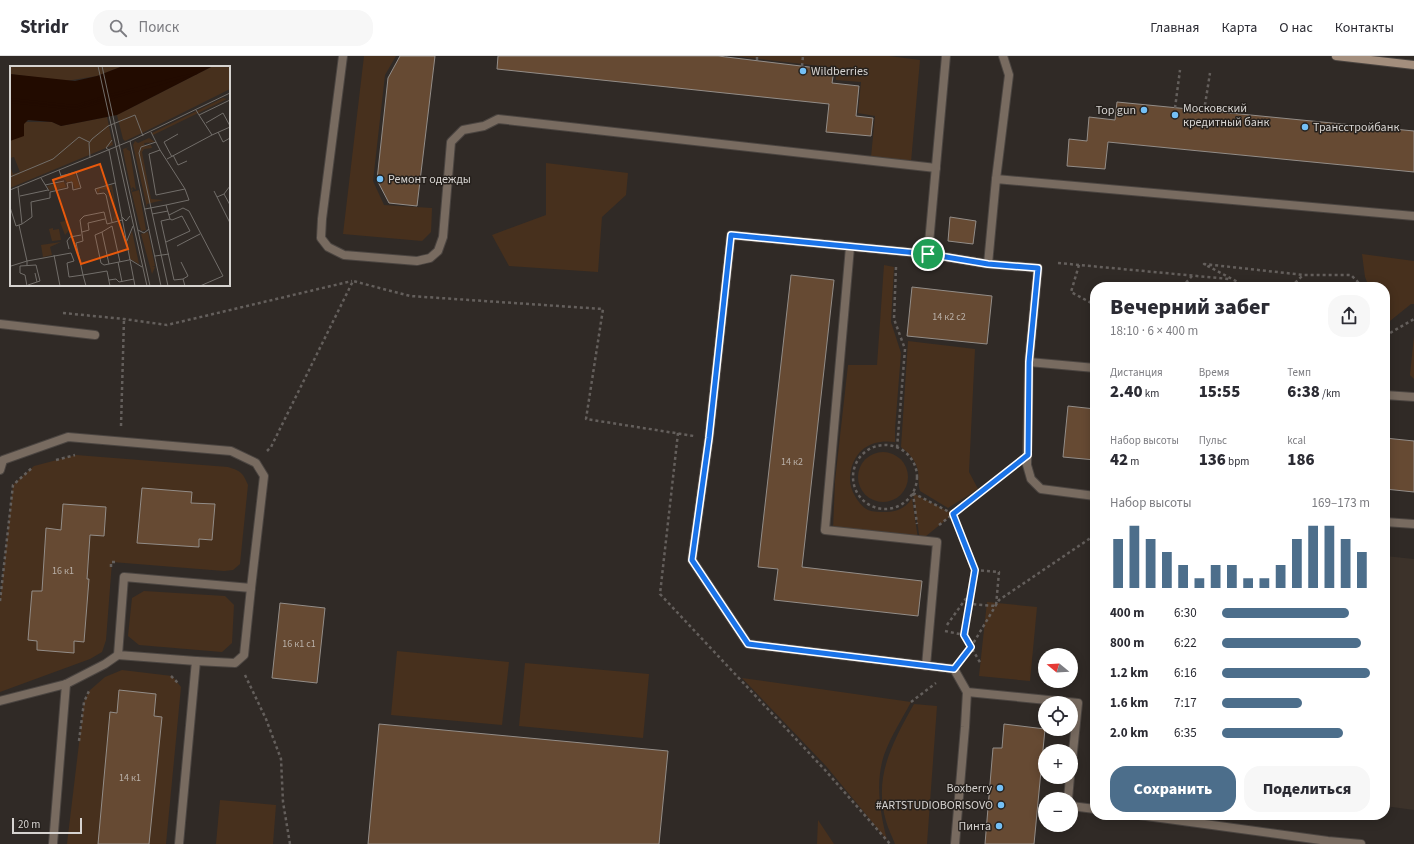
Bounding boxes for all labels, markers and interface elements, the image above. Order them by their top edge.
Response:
search box [93,10,373,46]
text: Stridr [20,14,69,41]
icon: search [107,17,129,39]
text: Поиск [139,17,179,38]
text: Главная [1150,18,1199,38]
text: Карта [1221,18,1257,38]
text: О нас [1279,18,1313,38]
text: Контакты [1335,18,1394,38]
place label: Wildberries [811,63,868,80]
inset map [10,66,230,286]
marker: Wildberries [798,66,808,76]
place label: Московский кредитный банк [1183,100,1269,131]
place label: Top gun [1096,102,1136,119]
marker: Top gun [1139,105,1149,115]
marker: Московский кредитный банк [1170,110,1180,120]
place label: Трансстройбанк [1313,119,1399,136]
marker: Трансстройбанк [1300,122,1310,132]
place label: Ремонт одежды [388,171,471,188]
marker: Ремонт одежды [375,174,385,184]
pin [911,237,945,271]
icon: arrive [917,243,939,265]
text: Вечерний забег [1110,291,1270,323]
button: share [1328,295,1370,337]
house number: 14 к2 с2 [932,310,966,324]
text: 18:10 · 6 × 400 m [1110,322,1198,340]
text: Дистанция [1110,365,1163,380]
text: Время [1199,365,1229,380]
text: Темп [1287,365,1311,380]
text: 2.40 [1110,380,1143,404]
text: 15:55 [1199,380,1240,404]
text: 6:38 [1287,380,1320,404]
text: km [1143,386,1159,401]
text: /km [1320,386,1340,401]
text: Набор высоты [1110,433,1179,448]
text: Пульс [1199,433,1227,448]
text: kcal [1287,433,1306,448]
text: 42 [1110,448,1128,472]
text: 136 [1199,448,1226,472]
text: 186 [1287,448,1315,472]
text: m [1128,454,1139,469]
text: bpm [1226,454,1249,469]
house number: 14 к2 [781,455,803,469]
text: Набор высоты [1110,494,1192,512]
text: 169–173 m [1312,494,1370,512]
house number: 16 к1 [52,564,74,578]
text: 400 m [1110,604,1144,622]
text: 6:30 [1174,604,1197,622]
text: 800 m [1110,634,1144,652]
text: 6:22 [1174,634,1197,652]
house number: 16 к1 с1 [282,637,316,651]
north arrow [1038,648,1078,688]
map controls [1038,648,1078,832]
text: 1.2 km [1110,664,1149,682]
text: 6:16 [1174,664,1197,682]
text: 1.6 km [1110,694,1149,712]
text: 7:17 [1174,694,1197,712]
button: locate [1038,696,1078,736]
text: 2.0 km [1110,724,1149,742]
text: 6:35 [1174,724,1197,742]
button: + [1038,744,1078,784]
button: Сохранить [1110,766,1236,812]
button: Поделиться [1244,766,1370,812]
house number: 14 к1 [119,771,141,785]
place label: Boxberry [946,780,992,797]
marker: Boxberry [995,783,1005,793]
button: − [1038,792,1078,832]
place label: #ARTSTUDIOBORISOVO [876,797,993,814]
marker: #ARTSTUDIOBORISOVO [996,800,1006,810]
scale bar [12,816,82,835]
text: 20 m [18,817,40,832]
place label: Пинта [958,818,991,835]
marker: Пинта [994,821,1004,831]

